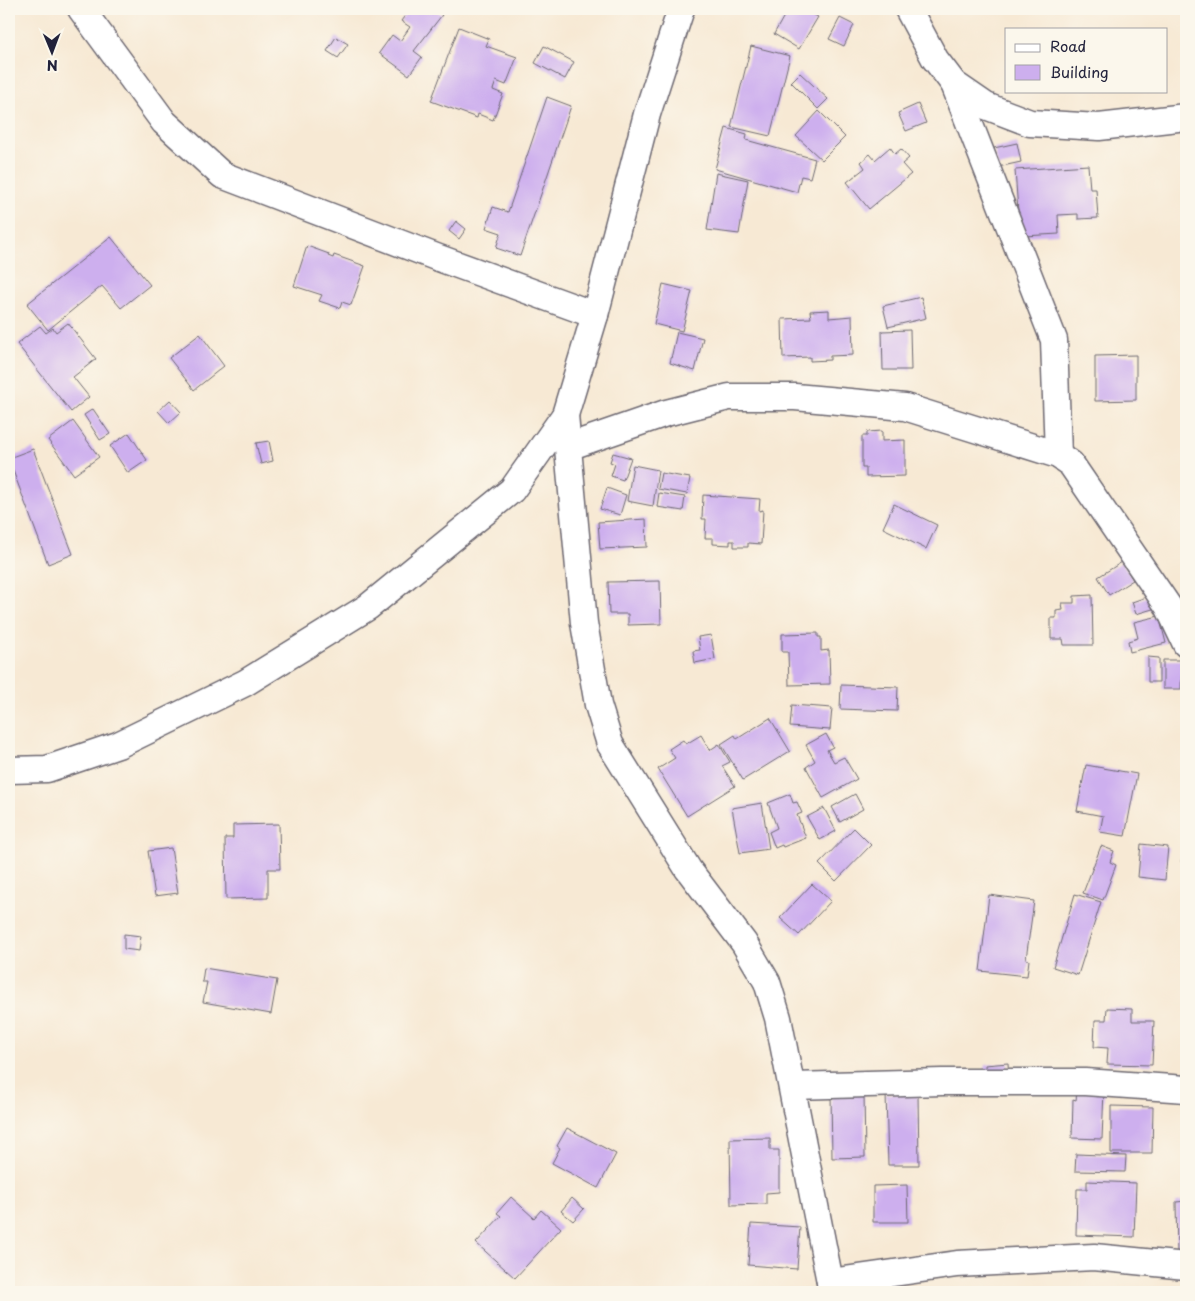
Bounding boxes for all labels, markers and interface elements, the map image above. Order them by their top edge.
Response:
north arrow [28,28,78,78]
legend [1005,28,1168,92]
text: Road [1050,34,1086,57]
text: N [47,55,58,76]
text: Building [1050,60,1109,83]

